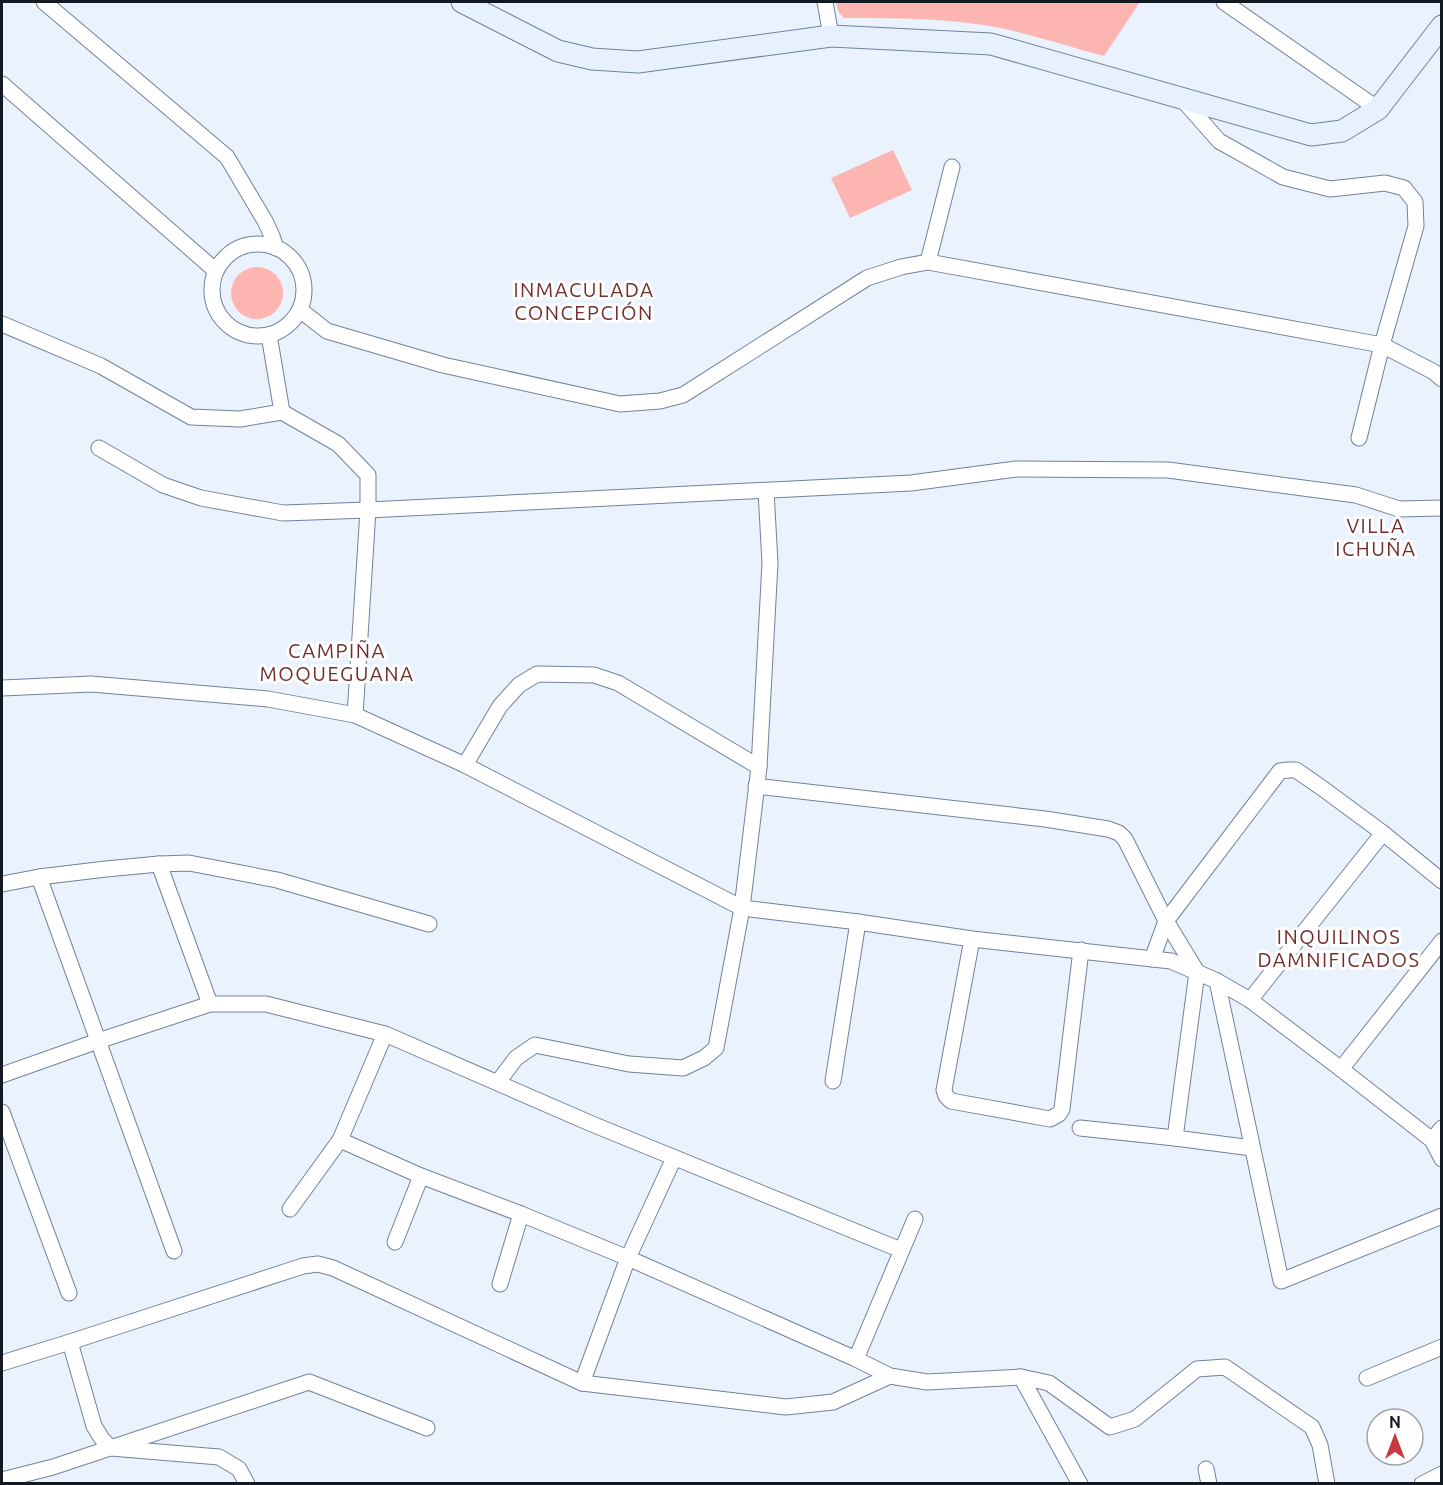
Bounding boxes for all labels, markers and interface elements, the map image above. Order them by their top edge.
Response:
district label: INMACULADA CONCEPCIÓN [513,278,655,324]
district label: VILLA ICHUÑA [1335,514,1417,560]
district label: CAMPIÑA MOQUEGUANA [259,639,415,685]
district label: INQUILINOS DAMNIFICADOS [1257,925,1421,971]
north arrow [1365,1407,1425,1467]
text: N [1389,1413,1401,1431]

